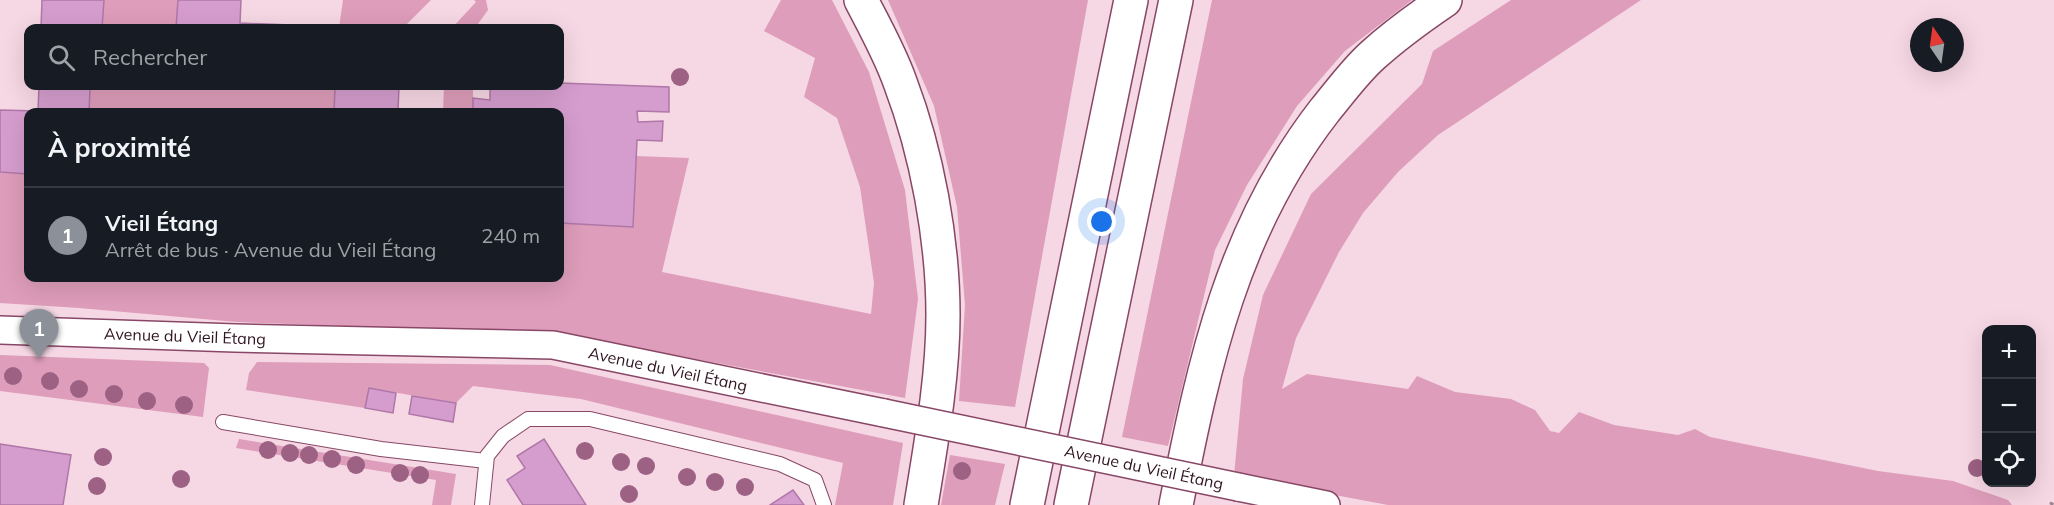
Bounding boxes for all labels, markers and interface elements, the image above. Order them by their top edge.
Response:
north arrow [1910,18,1964,72]
search box [24,24,564,90]
icon: search [45,41,78,74]
text: Rechercher [93,43,207,71]
text: À proximité [48,131,191,164]
your location [1087,207,1116,236]
text: Vieil Étang [105,209,218,237]
text: 1 [62,223,74,248]
text: 240 m [481,223,540,248]
text: Arrêt de bus · Avenue du Vieil Étang [105,237,436,262]
pin: 1 [20,310,58,359]
street label: Avenue du Vieil Étang [104,323,266,349]
map controls [1982,325,2036,487]
button: + [1982,325,2036,379]
street label: Avenue du Vieil Étang [587,342,749,396]
button: − [1982,379,2036,433]
button: locate [1982,433,2036,487]
street label: Avenue du Vieil Étang [1063,440,1225,494]

